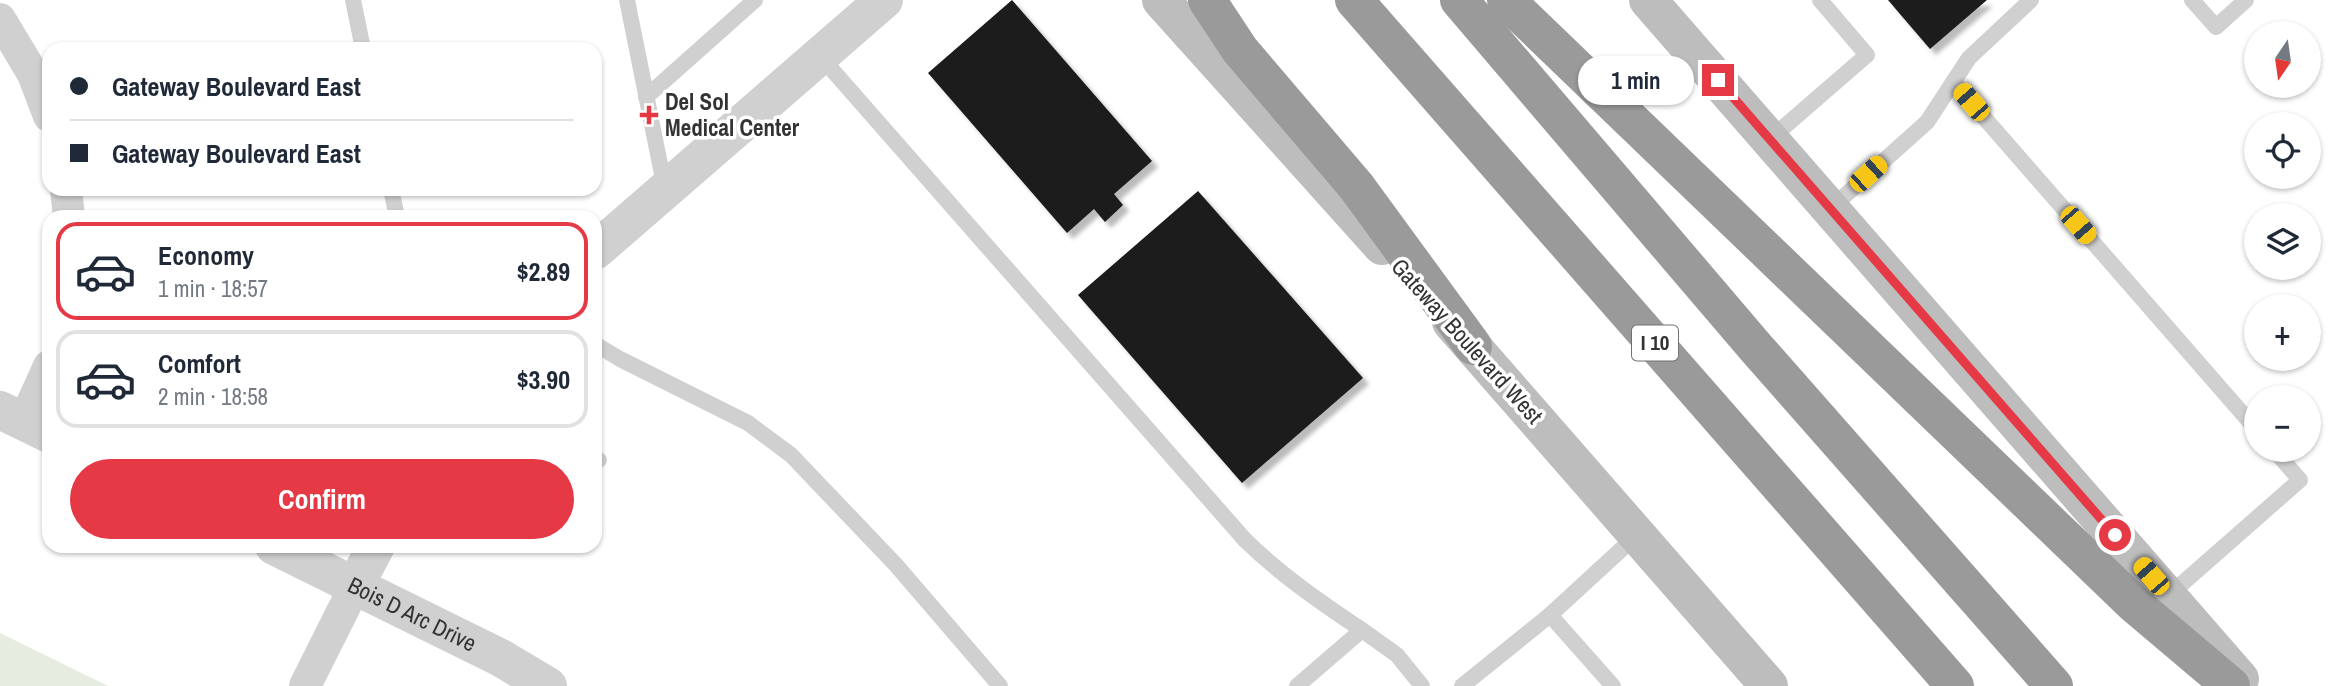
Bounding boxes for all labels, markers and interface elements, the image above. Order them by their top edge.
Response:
north arrow [2244,21,2320,98]
map controls [2244,21,2321,462]
callout: 1 min [1578,56,1694,104]
route end [1702,64,1734,96]
text: 1 min [1611,65,1661,96]
text: Gateway Boulevard East [112,69,361,104]
car [1950,79,1993,125]
place label: Del Sol Medical Center [665,86,800,143]
marker: Del Sol Medical Center [639,105,659,125]
button: locate [2244,112,2321,189]
text: Gateway Boulevard East [112,136,361,171]
car [1846,152,1891,196]
car [2057,202,2100,248]
button: layers [2244,203,2321,280]
text: Economy [158,238,254,273]
icon: car [74,240,137,303]
street label: Gateway Boulevard West [1385,251,1550,430]
text: $2.89 [517,254,570,289]
text: 1 min · 18:57 [158,273,268,304]
button: + [2244,294,2321,371]
road number: I 10 [1632,326,1678,360]
text: Comfort [158,346,241,381]
icon: car [74,348,137,411]
text: $3.90 [517,362,570,397]
text: 2 min · 18:58 [158,381,268,412]
button: − [2244,385,2321,462]
button: Confirm [70,459,574,539]
route start [2099,519,2131,551]
car [2130,553,2173,599]
street label: Bois D Arc Drive [343,569,482,658]

